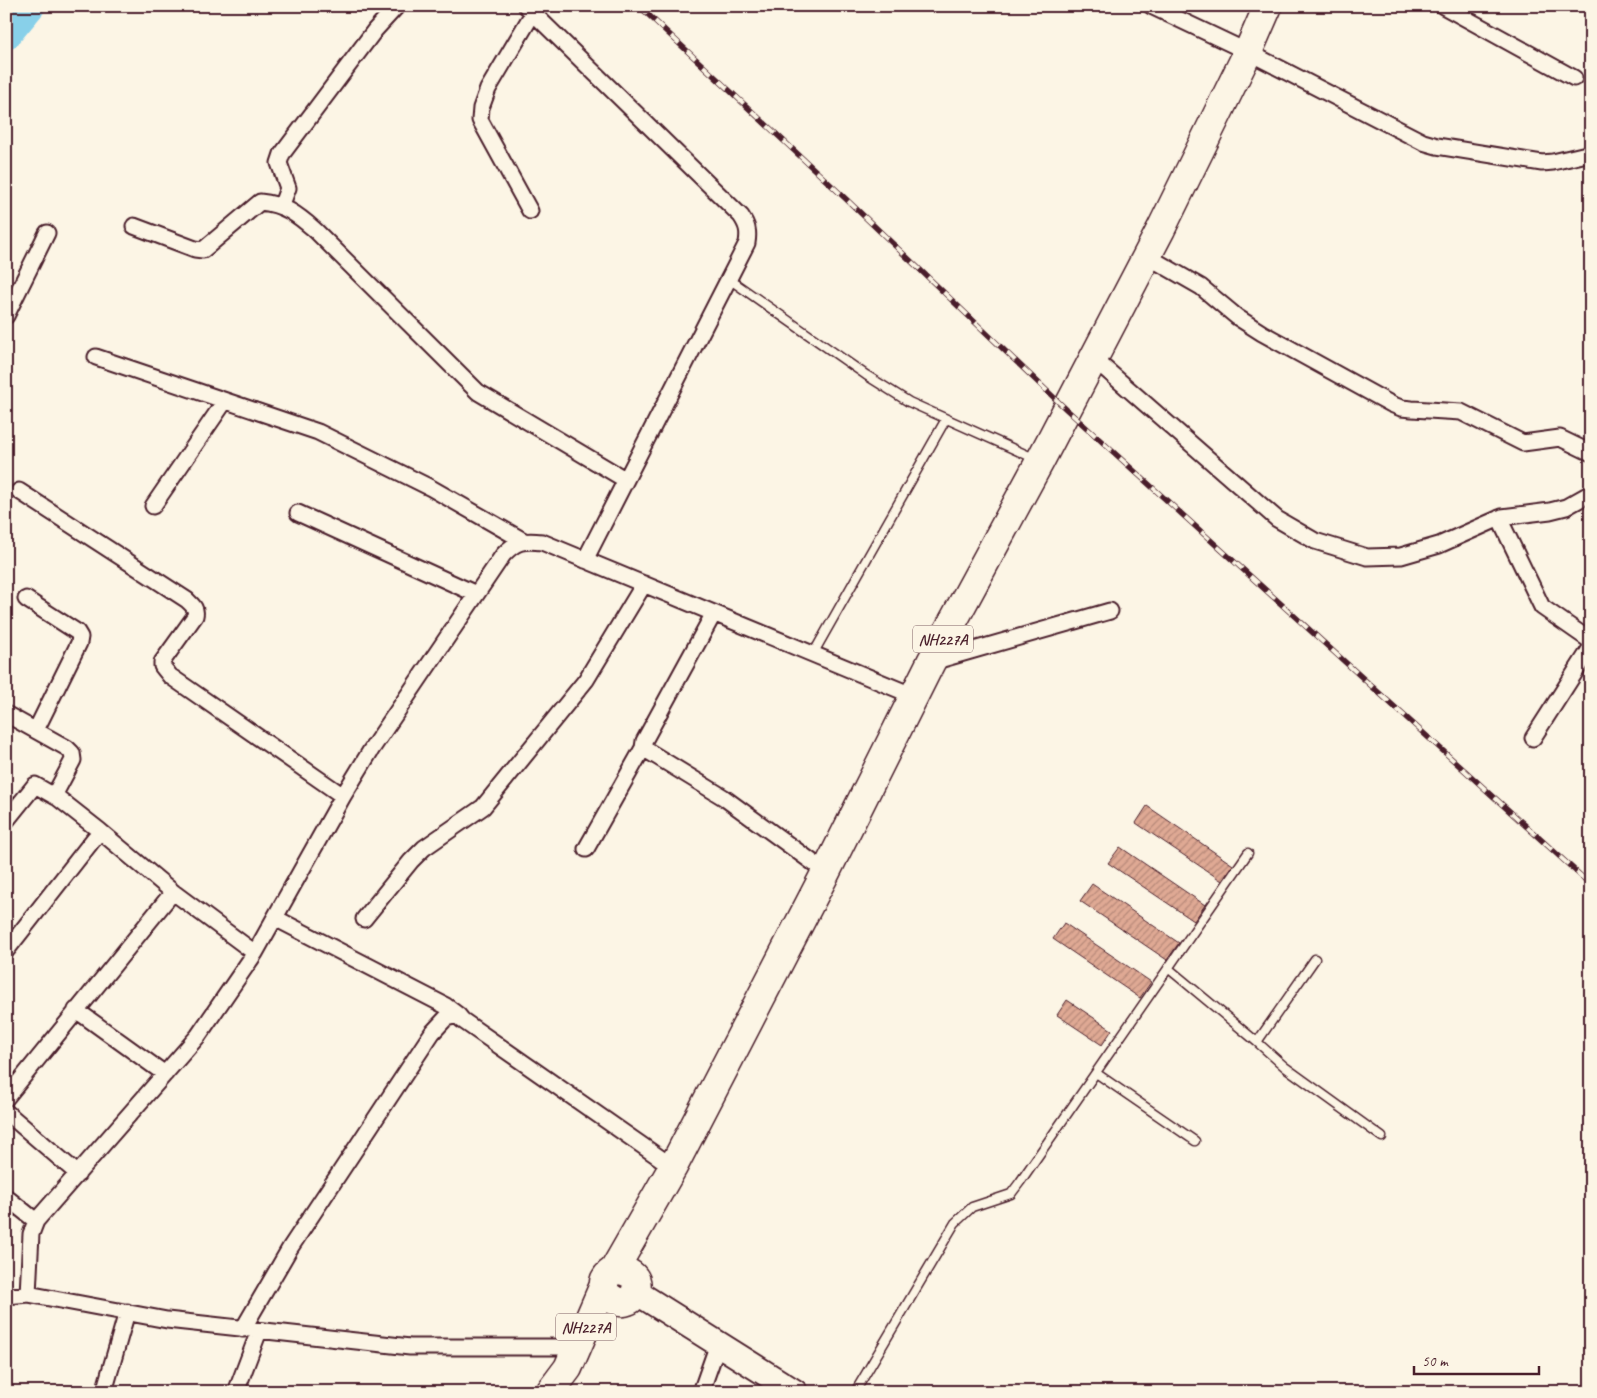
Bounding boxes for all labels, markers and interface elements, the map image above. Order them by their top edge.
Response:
road number: NH227A [913,626,973,652]
road number: NH227A [556,1314,616,1340]
scale bar [1414,1343,1540,1375]
text: 50 m [1422,1352,1449,1371]

